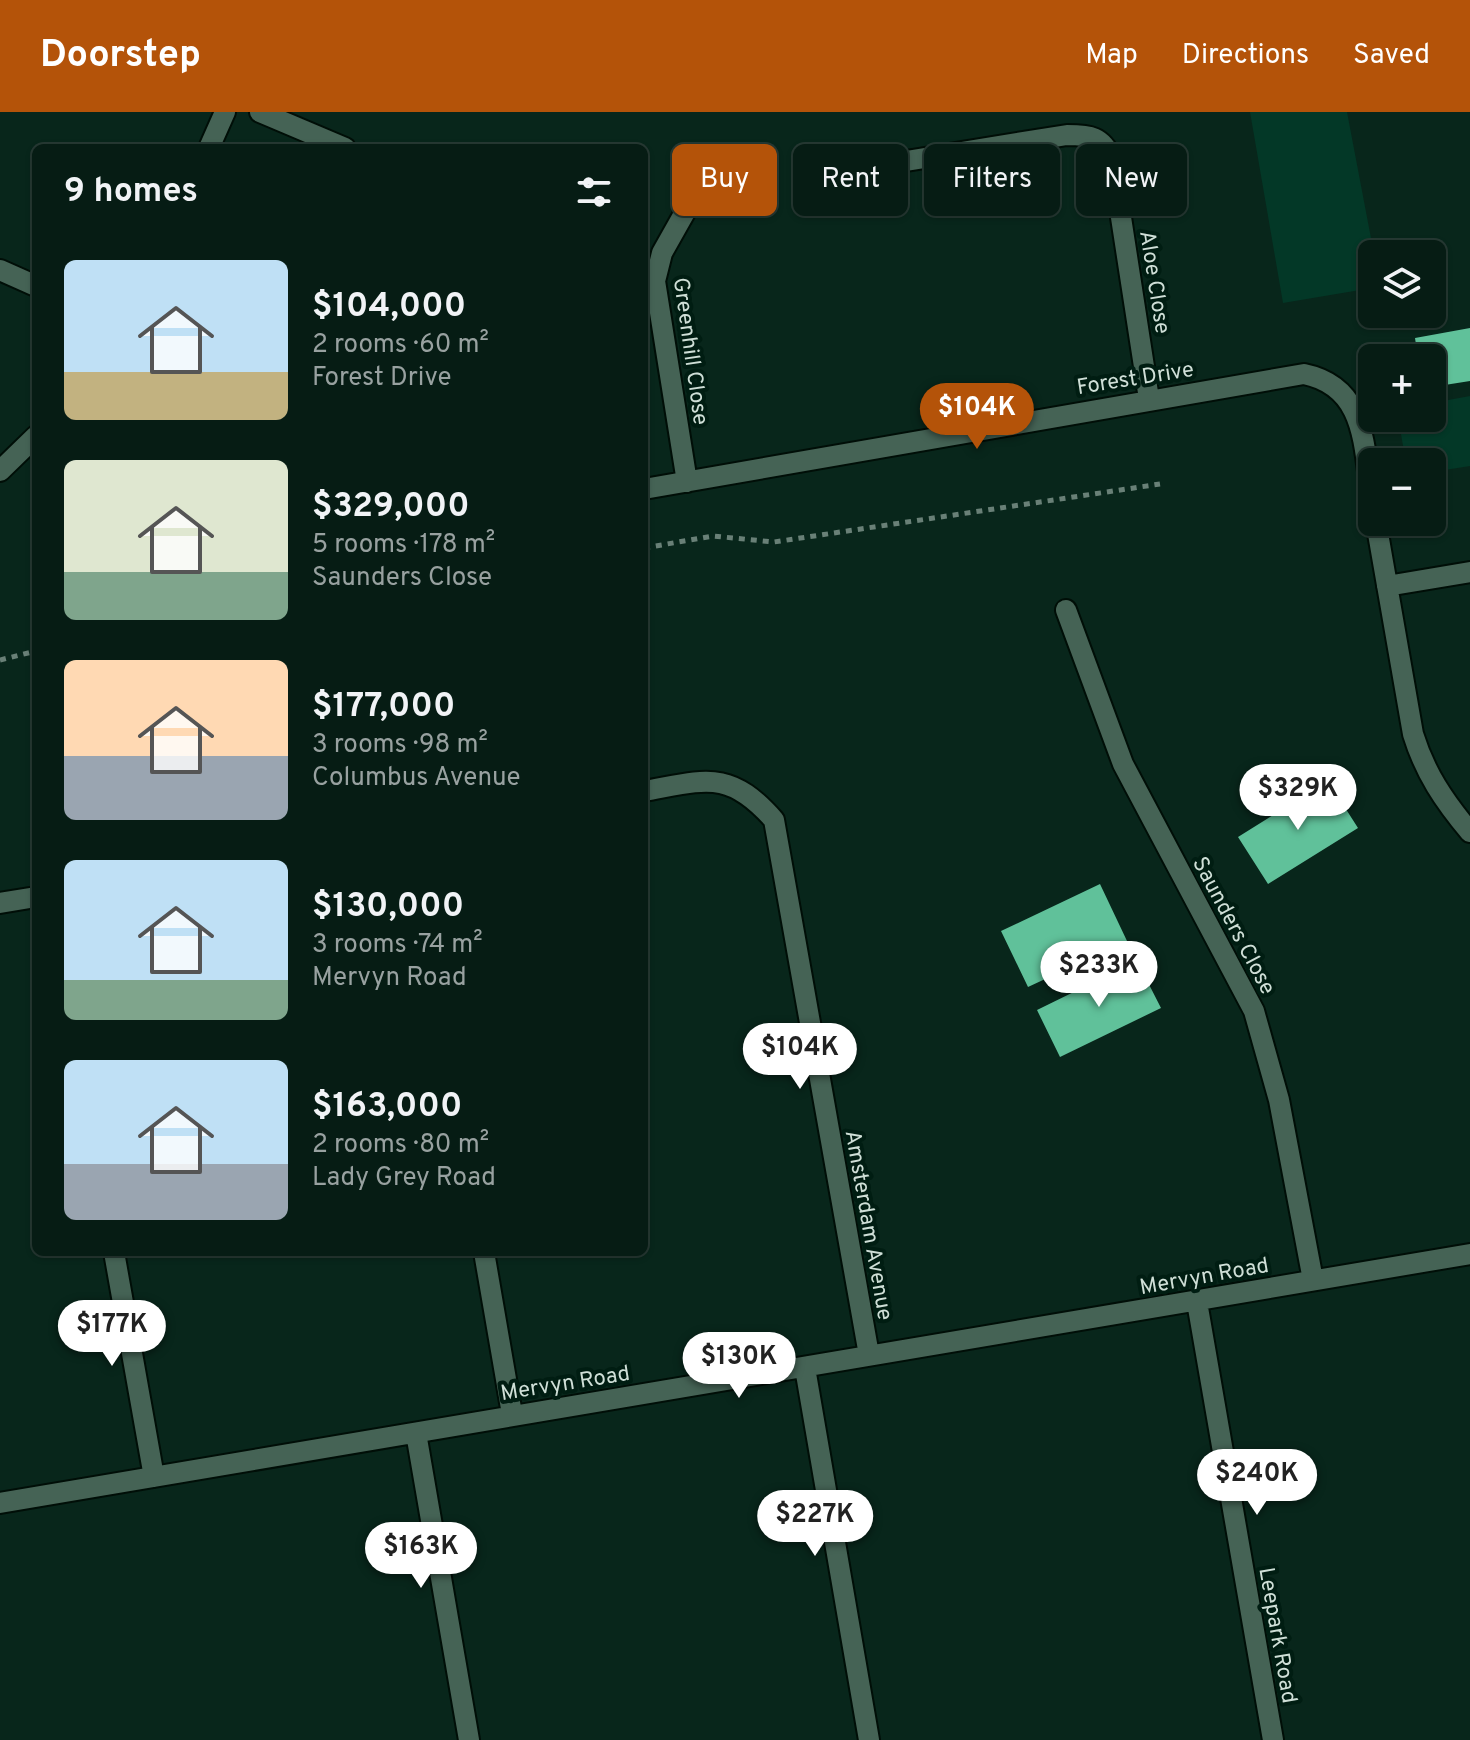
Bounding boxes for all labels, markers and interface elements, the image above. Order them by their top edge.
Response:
text: Doorstep [40,32,201,81]
text: Map [1085,38,1138,74]
text: Directions [1182,38,1309,74]
text: Saved [1353,38,1430,74]
chip: Buy [672,144,777,216]
chip: Rent [793,144,908,216]
chip: Filters [924,144,1060,216]
chip: New [1076,144,1187,216]
icon: filters [572,170,616,214]
text: 9 homes [64,171,198,214]
street label: Aloe Close [1132,229,1175,336]
map controls [1358,240,1446,536]
button: layers [1358,240,1446,328]
street label: Greenhill Close [666,276,713,427]
text: $104,000 [312,286,466,329]
icon: home [128,292,224,388]
text: 2 rooms · 60 m² [312,329,489,362]
button: + [1358,344,1446,432]
street label: Forest Drive [1075,357,1196,402]
text: Forest Drive [312,362,452,395]
pin: $104K [921,383,1033,451]
text: $104K [938,392,1016,425]
button: − [1358,448,1446,536]
text: $329,000 [312,486,470,529]
icon: home [128,492,224,588]
text: 5 rooms · 178 m² [312,529,495,562]
text: Saunders Close [312,562,492,595]
text: $177,000 [312,686,455,729]
icon: home [128,692,224,788]
text: 3 rooms · 98 m² [312,729,488,762]
text: Columbus Avenue [312,762,521,795]
pin: $329K [1242,764,1354,832]
text: $329K [1257,773,1339,806]
street label: Saunders Close [1185,853,1280,1000]
text: $130,000 [312,886,464,929]
icon: home [128,892,224,988]
text: 3 rooms · 74 m² [312,929,483,962]
pin: $233K [1043,941,1155,1009]
text: $233K [1058,950,1140,983]
text: Mervyn Road [312,962,467,995]
pin: $104K [744,1023,856,1091]
text: $104K [761,1032,839,1065]
text: $163,000 [312,1086,462,1129]
icon: home [128,1092,224,1188]
street label: Amsterdam Avenue [838,1128,898,1323]
text: 2 rooms · 80 m² [312,1129,489,1162]
text: Lady Grey Road [312,1162,496,1195]
street label: Mervyn Road [1138,1253,1271,1302]
pin: $177K [56,1300,168,1368]
text: $177K [76,1309,148,1342]
pin: $130K [683,1332,795,1400]
text: $130K [701,1341,777,1374]
street label: Mervyn Road [499,1361,632,1408]
pin: $240K [1201,1449,1313,1517]
text: $240K [1215,1458,1299,1491]
pin: $227K [759,1490,871,1558]
text: $227K [775,1499,855,1532]
pin: $163K [365,1522,477,1590]
text: $163K [383,1531,459,1564]
street label: Leepark Road [1251,1565,1302,1705]

